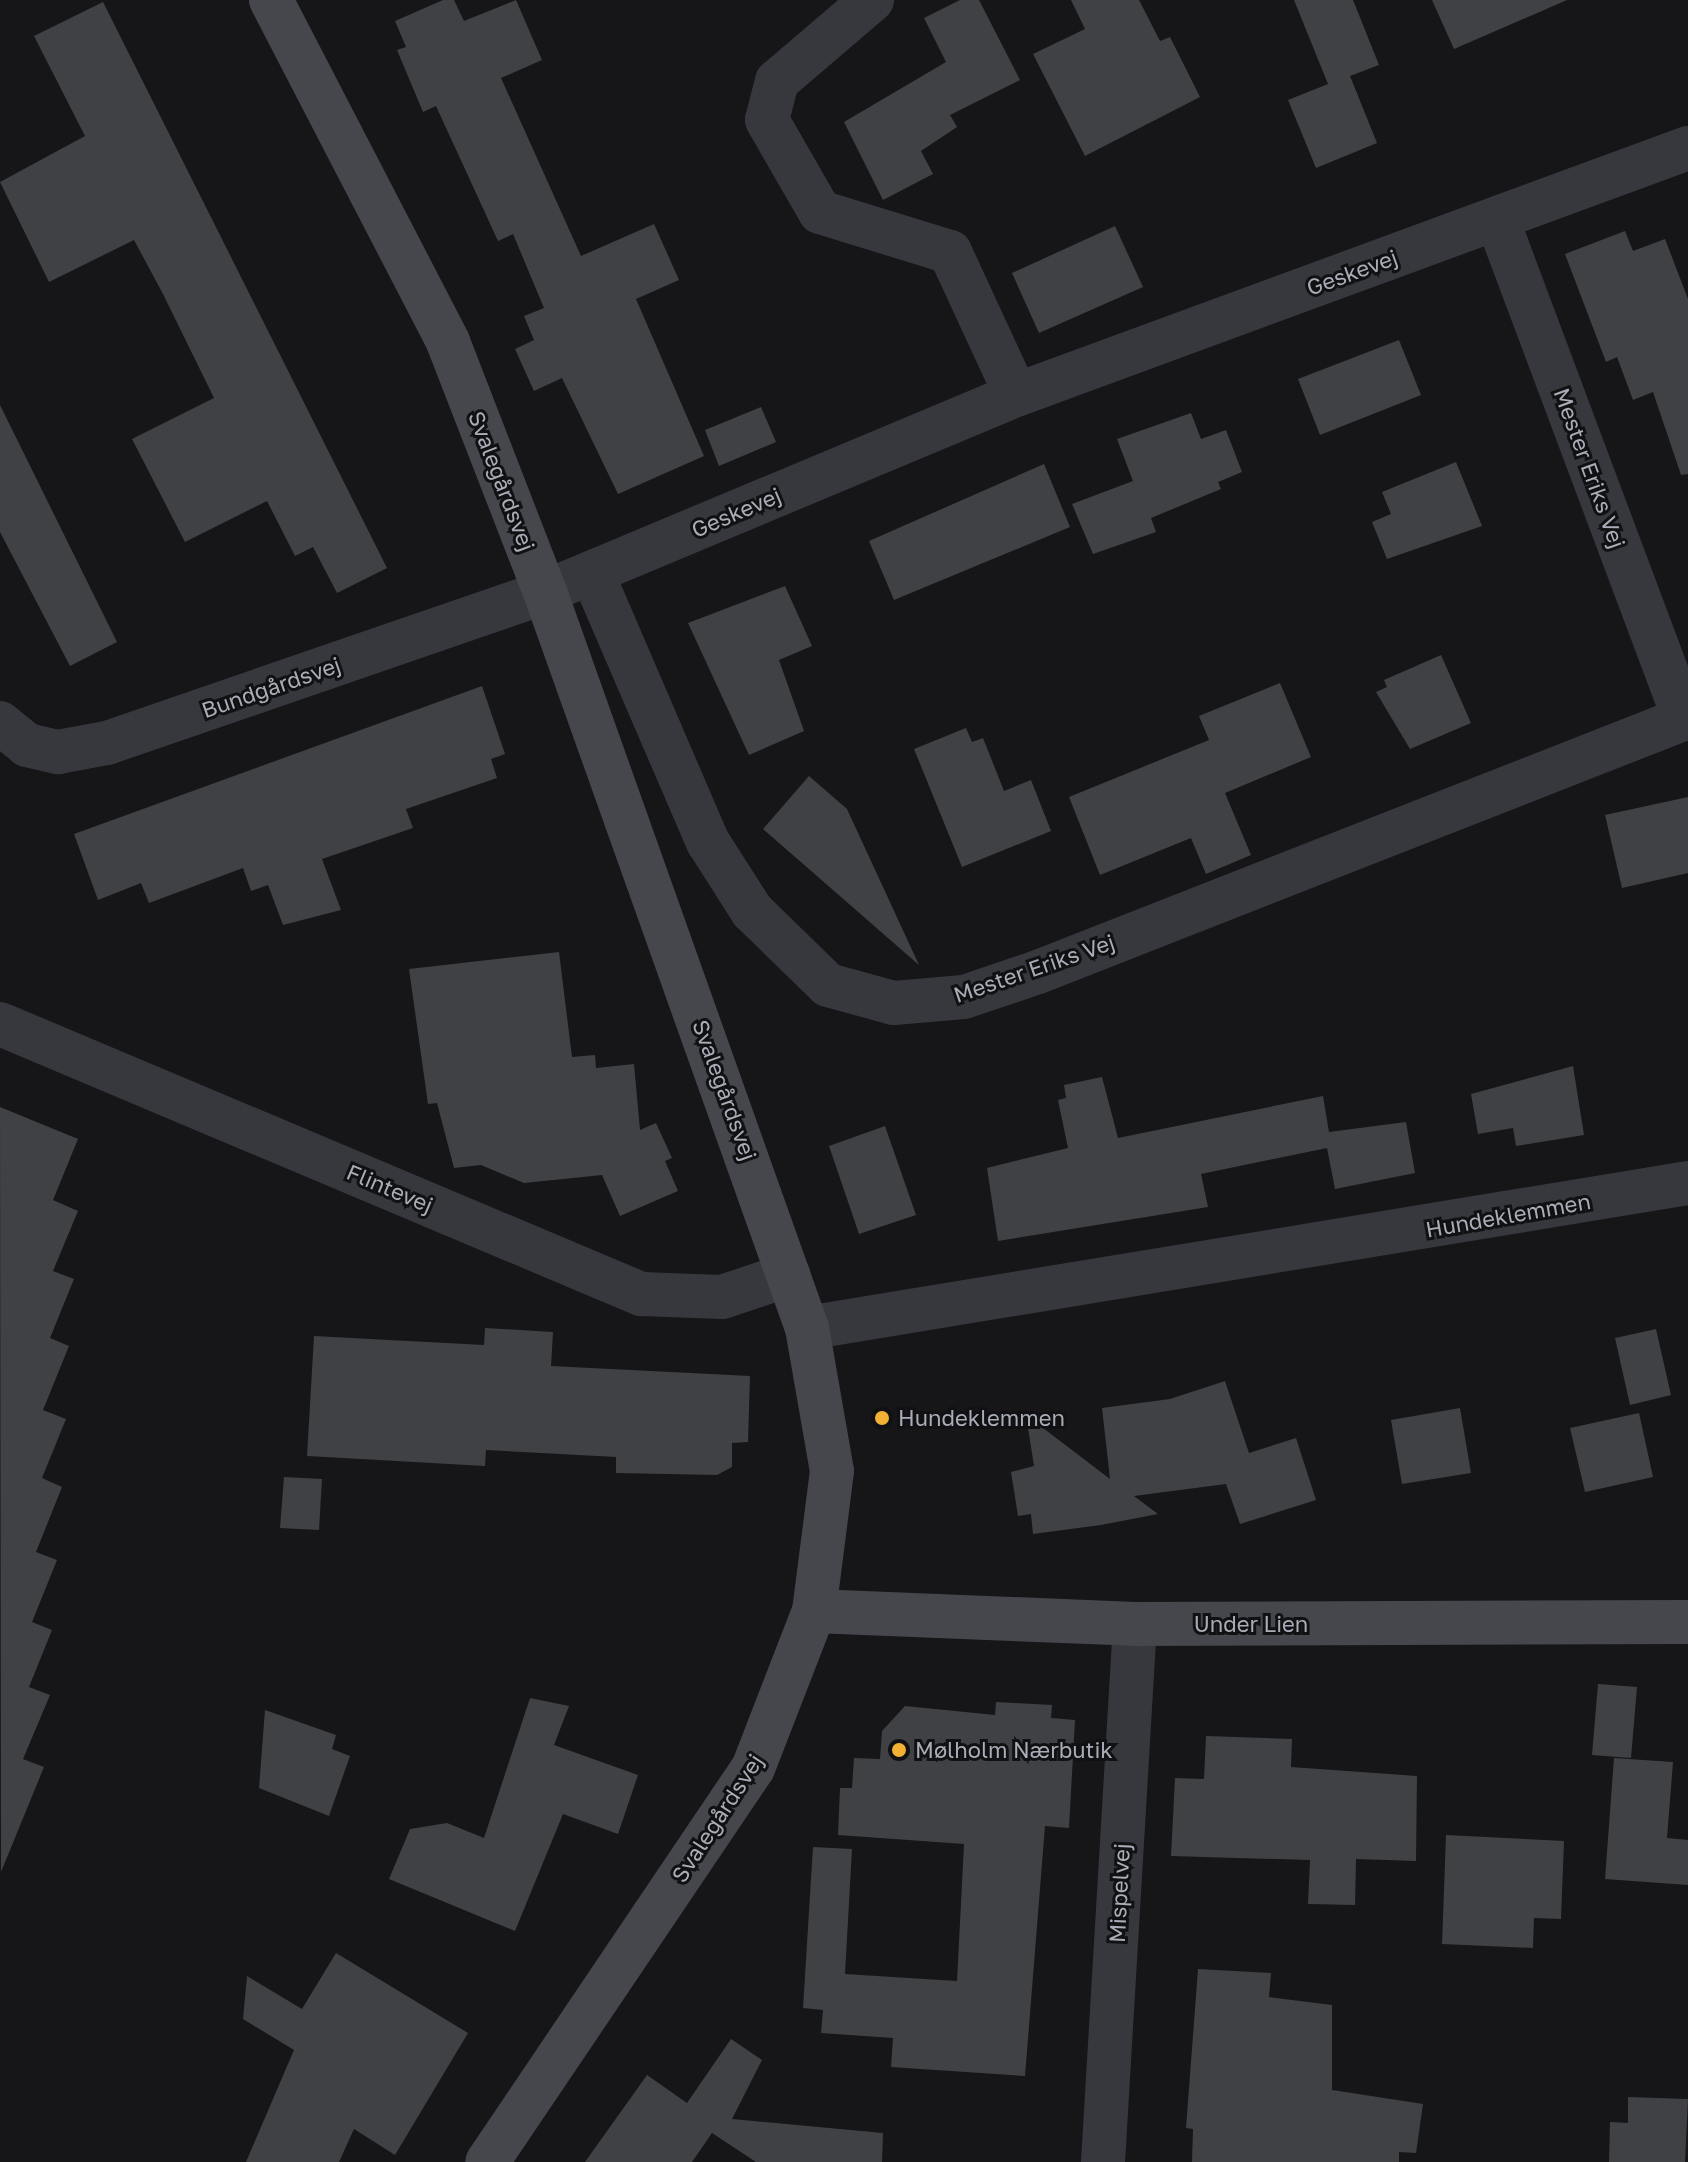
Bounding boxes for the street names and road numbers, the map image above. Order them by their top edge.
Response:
street label: Geskevej [1303,243,1401,301]
street label: Mester Eriks Vej [1549,384,1631,552]
street label: Svalegårdsvej [463,407,541,555]
street label: Geskevej [687,481,785,543]
street label: Bundgårdsvej [198,651,344,723]
street label: Mester Eriks Vej [950,928,1118,1008]
street label: Svalegårdsvej [687,1016,763,1164]
street label: Flintevej [343,1158,437,1218]
street label: Hundeklemmen [1423,1187,1593,1243]
street label: Under Lien [1194,1611,1308,1637]
street label: Svalegårdsvej [666,1749,768,1887]
street label: Mispelvej [1103,1842,1135,1944]

